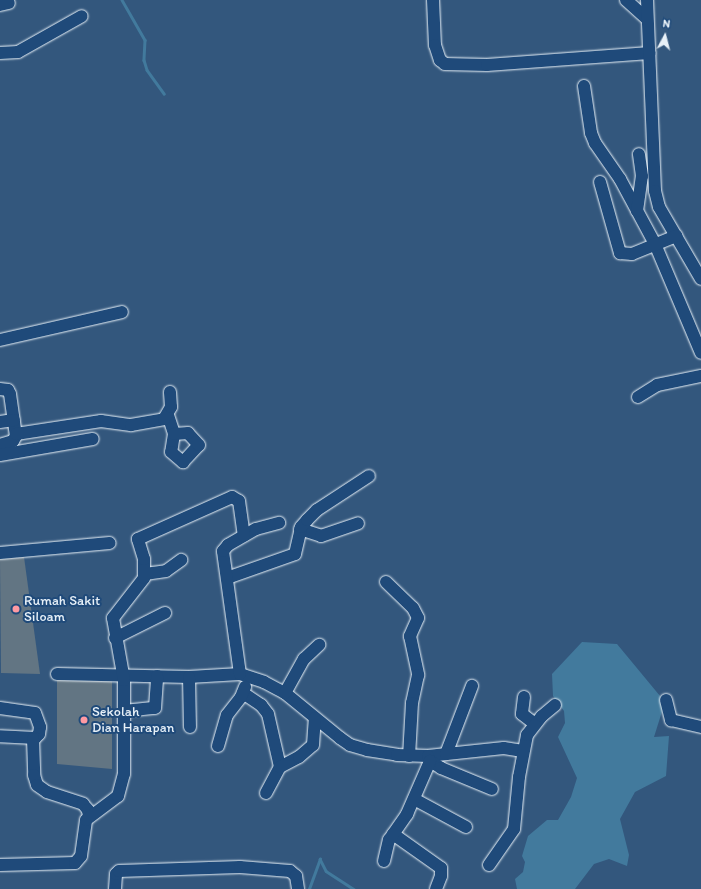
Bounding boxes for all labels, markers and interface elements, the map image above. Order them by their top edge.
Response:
north arrow [645,16,685,56]
text: N [662,17,671,30]
place label: Rumah Sakit Siloam [24,593,100,626]
marker: Rumah Sakit Siloam [11,604,21,614]
place label: Sekolah Dian Harapan [92,704,174,736]
marker: Sekolah Dian Harapan [79,715,89,725]

